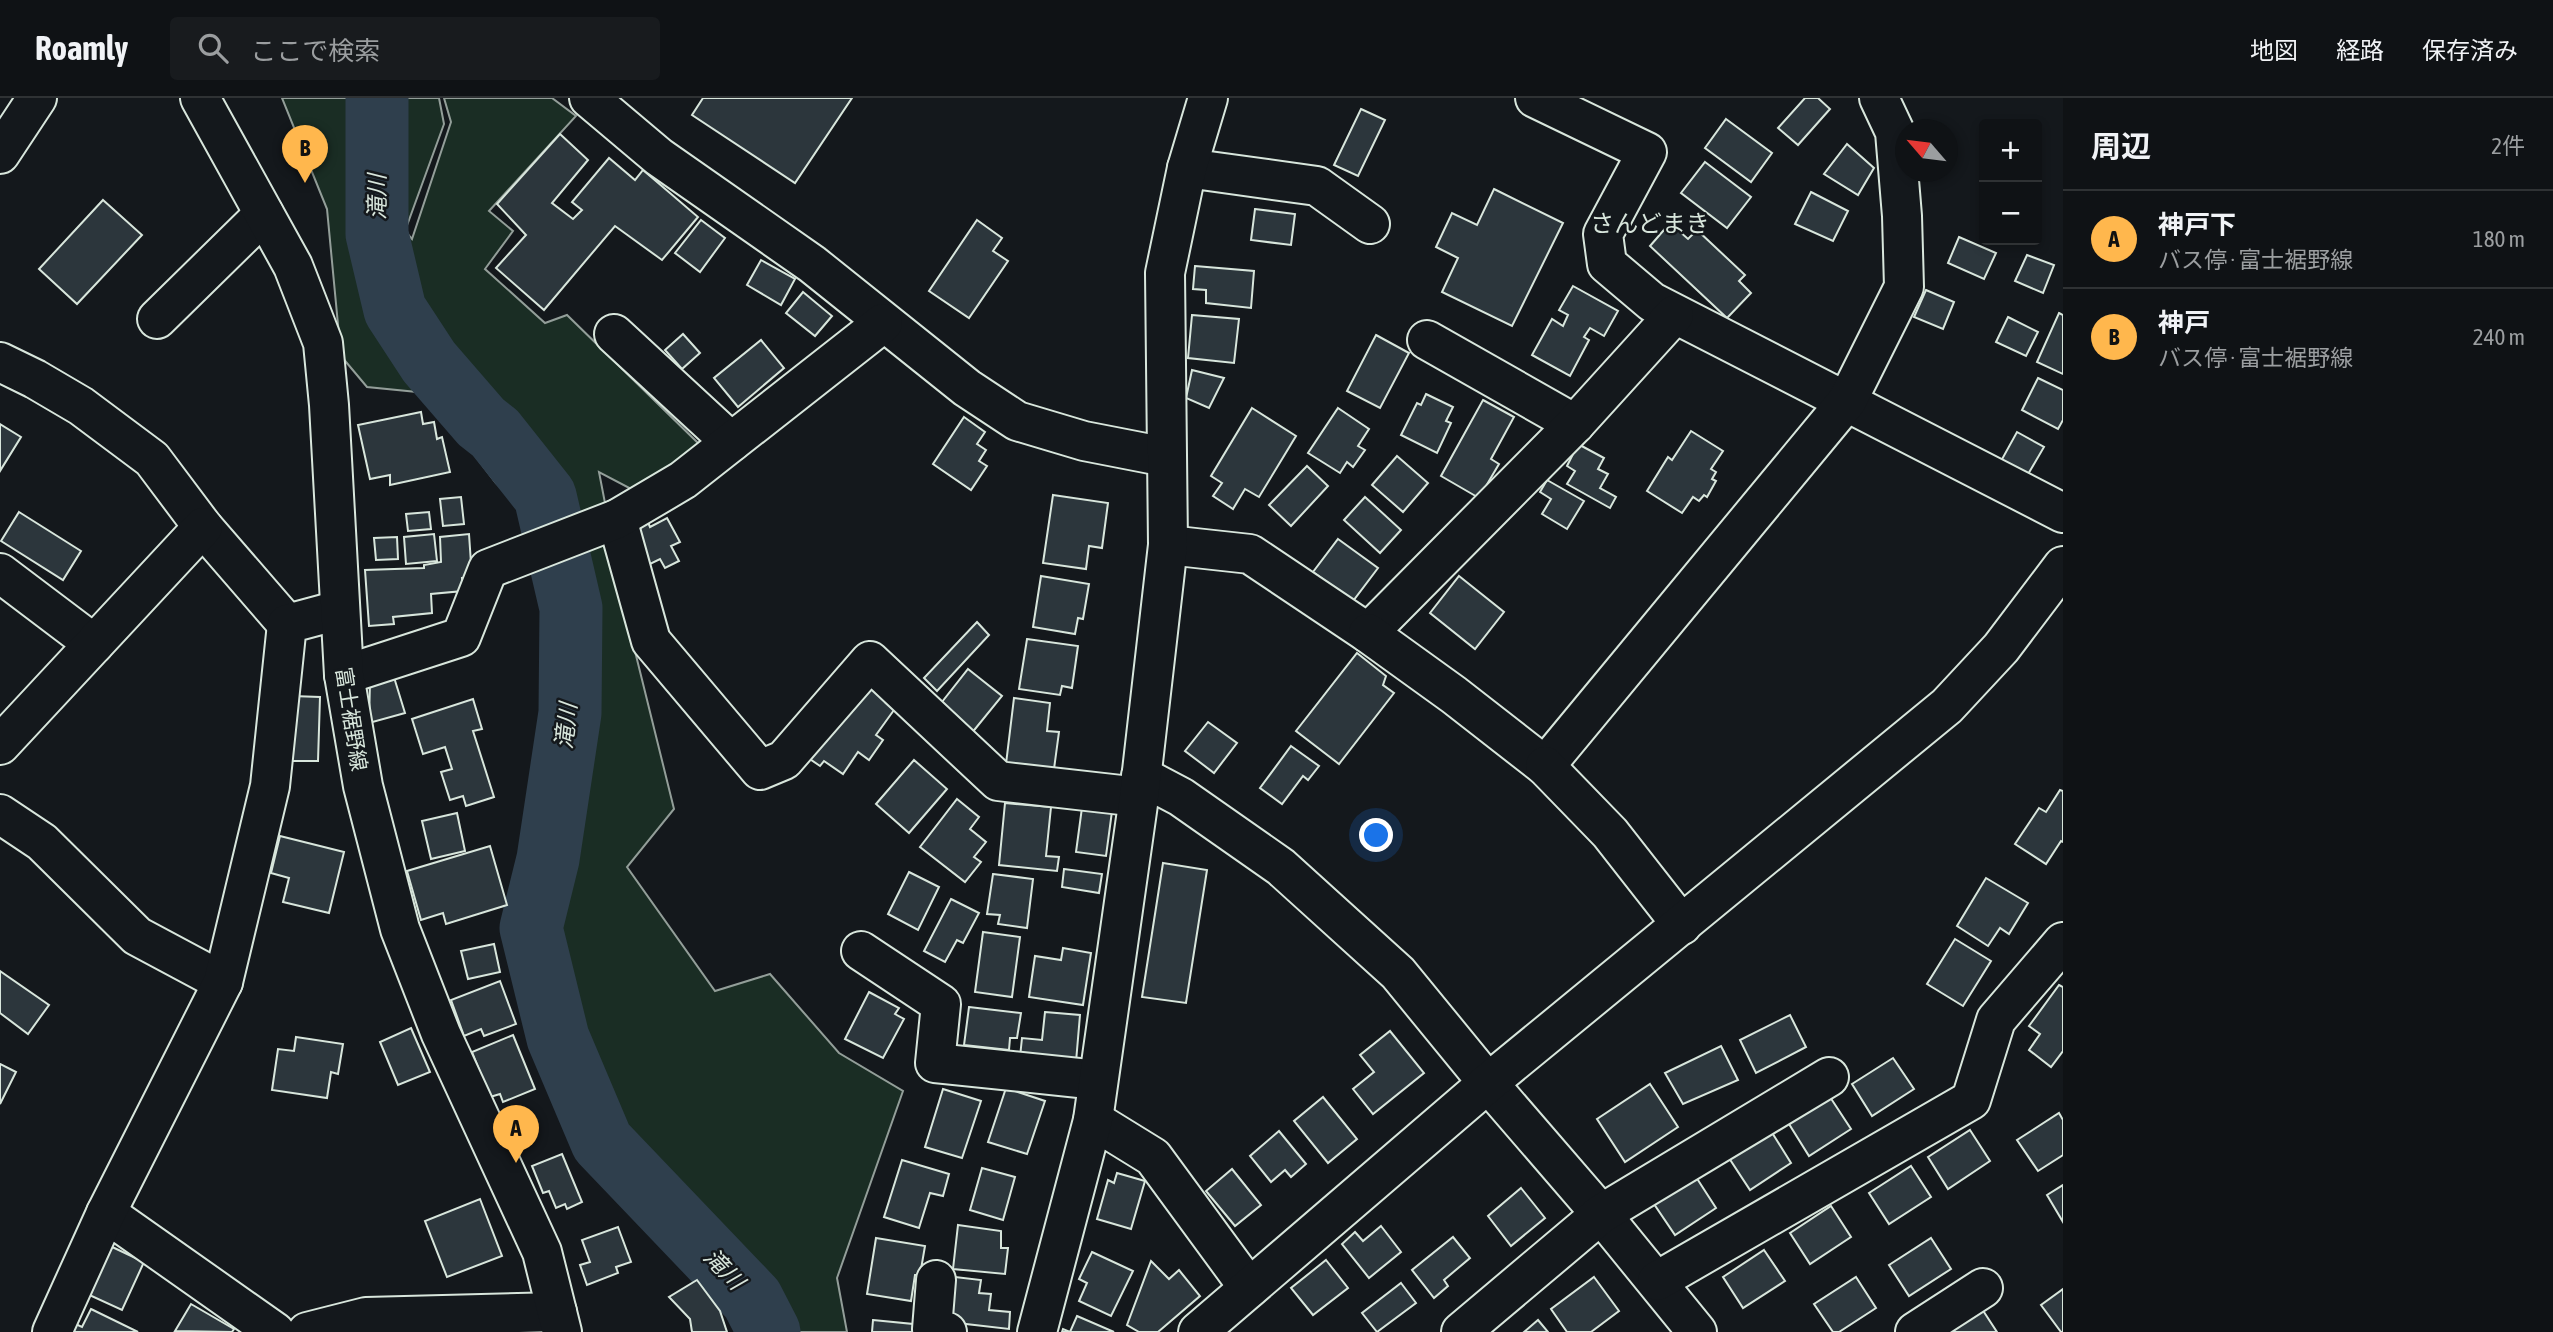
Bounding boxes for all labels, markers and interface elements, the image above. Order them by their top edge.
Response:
search box [170,17,660,80]
text: Roamly [35,29,128,67]
icon: search [194,29,232,67]
text: ここで検索 [250,36,380,66]
text: 地図 [2250,37,2298,64]
text: 経路 [2336,37,2384,64]
text: 保存済み [2422,37,2518,64]
north arrow [1895,119,1958,182]
map controls [1979,119,2042,245]
button: + [1979,119,2042,182]
pin: B [282,125,328,183]
text: 周辺 [2091,129,2151,163]
text: 2件 [2491,133,2525,159]
water label: 滝川 [364,171,390,220]
button: − [1979,182,2042,245]
district label: さんどまき [1590,210,1710,237]
text: 神戸下 [2158,210,2236,240]
text: A [2108,226,2120,252]
text: 180 m [2473,226,2525,252]
text: バス停 · 富士裾野線 [2158,247,2353,273]
text: 神戸 [2158,308,2210,338]
text: B [2109,324,2119,350]
text: 240 m [2473,324,2525,350]
text: バス停 · 富士裾野線 [2158,345,2353,371]
street label: 富士裾野線 [332,665,372,773]
water label: 滝川 [551,699,582,750]
your location [1359,818,1393,852]
pin: A [493,1105,539,1163]
water label: 滝川 [699,1243,751,1297]

